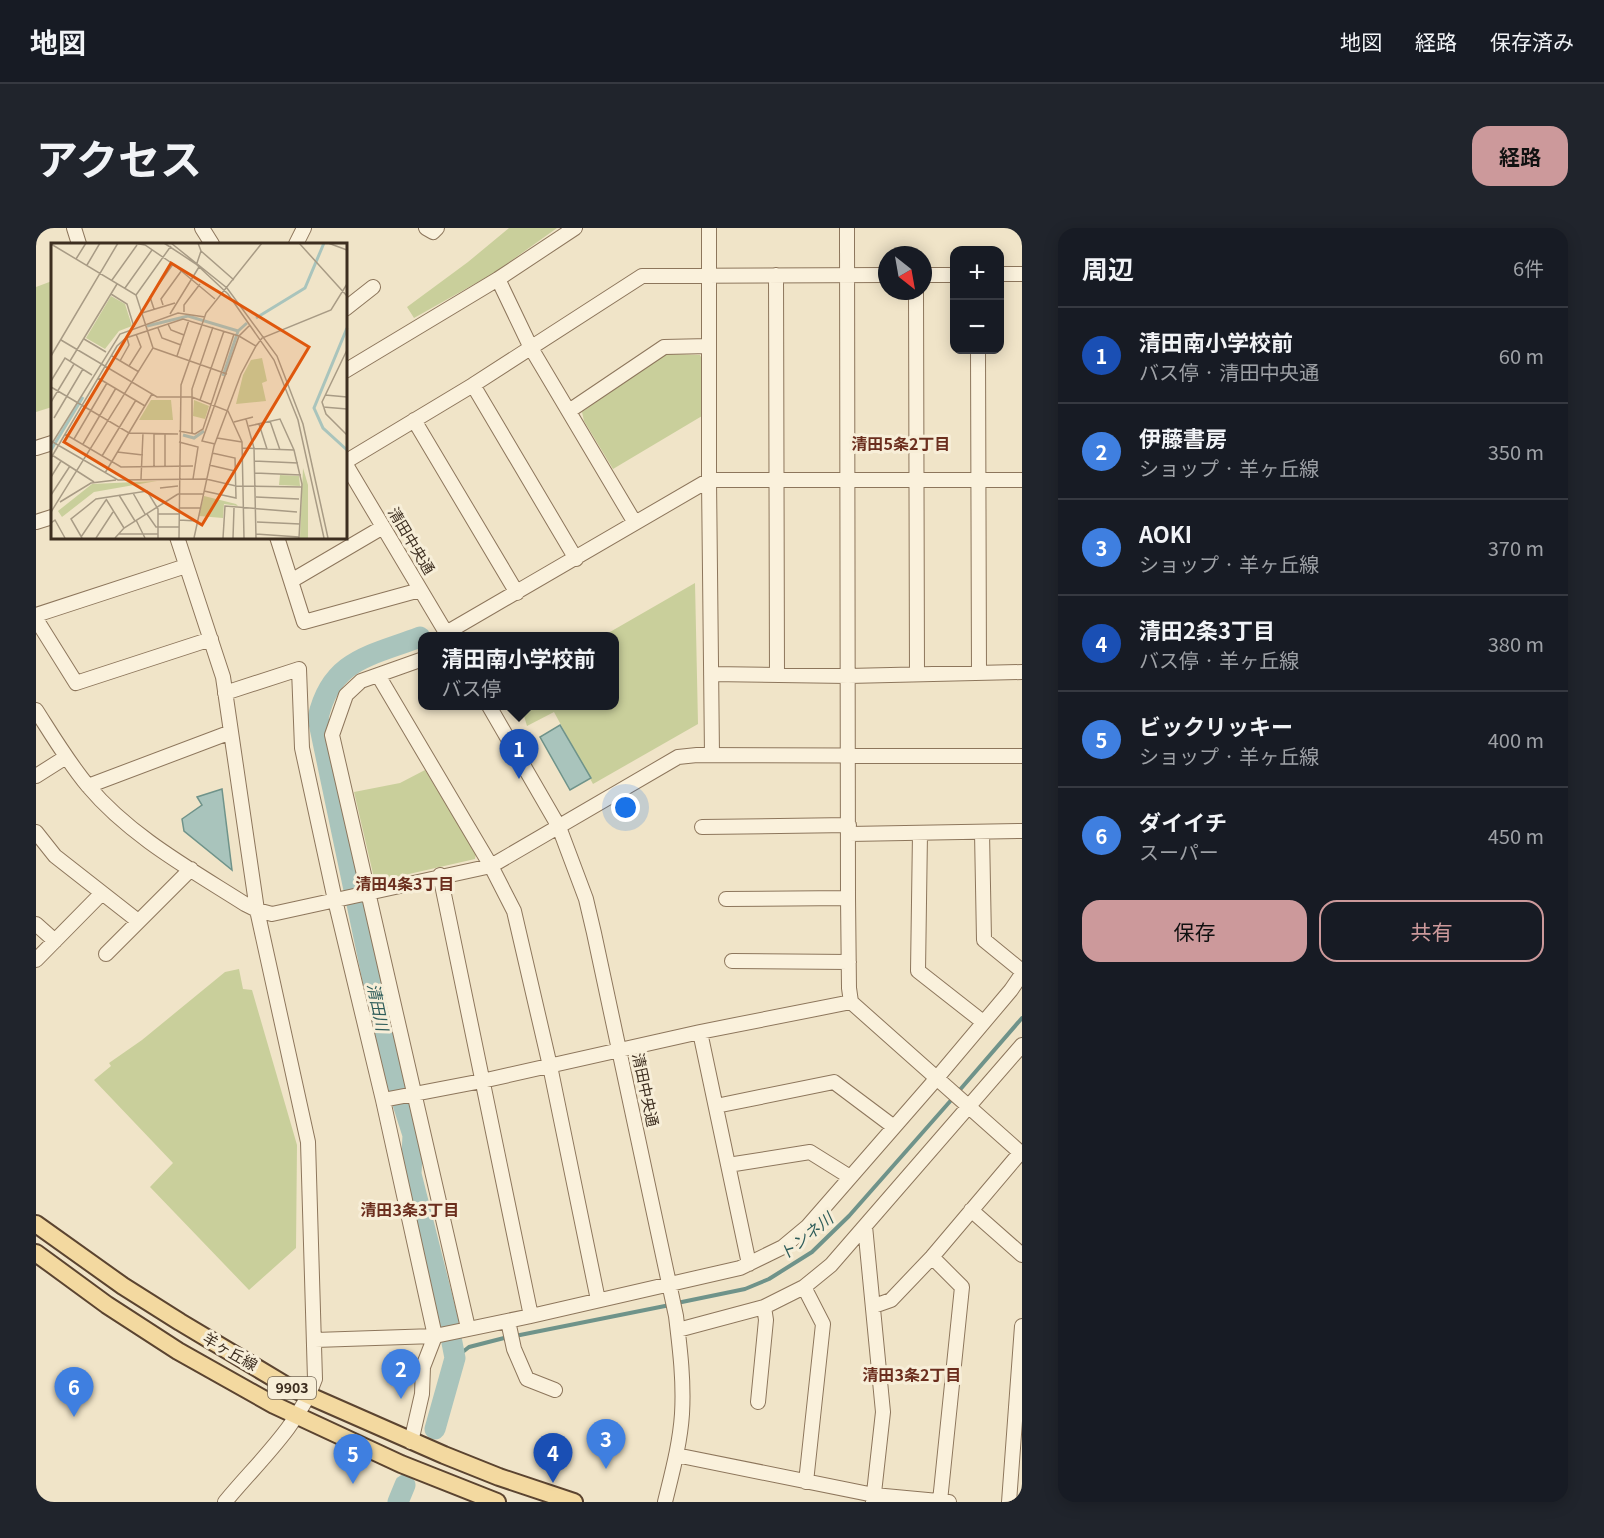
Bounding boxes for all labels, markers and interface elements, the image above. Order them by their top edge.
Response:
text: 地図 [30,21,86,61]
text: 地図 [1340,26,1382,56]
text: 経路 [1415,26,1457,56]
text: 保存済み [1490,26,1574,56]
text: アクセス [36,126,202,187]
button: 経路 [1472,126,1568,186]
inset map [51,243,346,538]
north arrow [878,246,932,300]
map controls [950,246,1004,354]
button: + [950,246,1004,300]
text: 周辺 [1082,249,1134,286]
text: 6件 [1513,253,1544,282]
button: − [950,300,1004,354]
text: 清田南小学校前 [1139,325,1293,357]
text: 1 [1096,341,1107,370]
text: 60 m [1499,341,1544,370]
text: バス停 · 清田中央通 [1139,357,1319,386]
text: 伊藤書房 [1139,421,1227,453]
district label: 清田5条2丁目 [852,431,950,455]
text: 2 [1096,437,1107,466]
text: 350 m [1488,437,1544,466]
text: ショップ · 羊ヶ丘線 [1139,453,1319,482]
street label: 清田中央通 [384,503,441,578]
text: AOKI [1139,517,1192,549]
text: 3 [1096,533,1107,562]
text: 370 m [1488,533,1544,562]
text: ショップ · 羊ヶ丘線 [1139,549,1319,578]
text: 清田2条3丁目 [1139,613,1275,645]
text: 4 [1096,629,1107,658]
text: 380 m [1488,629,1544,658]
popup [418,632,619,710]
text: 清田南小学校前 [441,641,596,673]
text: バス停 · 羊ヶ丘線 [1139,645,1299,674]
text: バス停 [441,673,501,702]
text: ビックリッキー [1139,709,1293,741]
text: 5 [1096,725,1107,754]
text: 400 m [1488,725,1544,754]
pin: 1 [500,730,538,779]
text: ショップ · 羊ヶ丘線 [1139,741,1319,770]
your location [611,793,640,822]
text: ダイイチ [1139,805,1227,837]
text: 6 [1096,821,1107,850]
text: 450 m [1488,821,1544,850]
text: スーパー [1139,837,1219,866]
district label: 清田4条3丁目 [356,871,454,895]
button: 保存 [1082,900,1307,962]
button: 共有 [1319,900,1544,962]
water label: 清田川 [362,981,396,1035]
street label: 清田中央通 [628,1051,665,1129]
district label: 清田3条3丁目 [361,1197,459,1221]
water label: トンネ川 [773,1205,839,1265]
street label: 羊ヶ丘線 [200,1327,262,1375]
pin: 2 [382,1350,421,1399]
district label: 清田3条2丁目 [863,1362,961,1386]
pin: 6 [54,1368,93,1417]
road number: 9903 [268,1377,316,1399]
pin: 3 [586,1420,626,1469]
pin: 5 [334,1434,372,1484]
pin: 4 [534,1434,572,1483]

